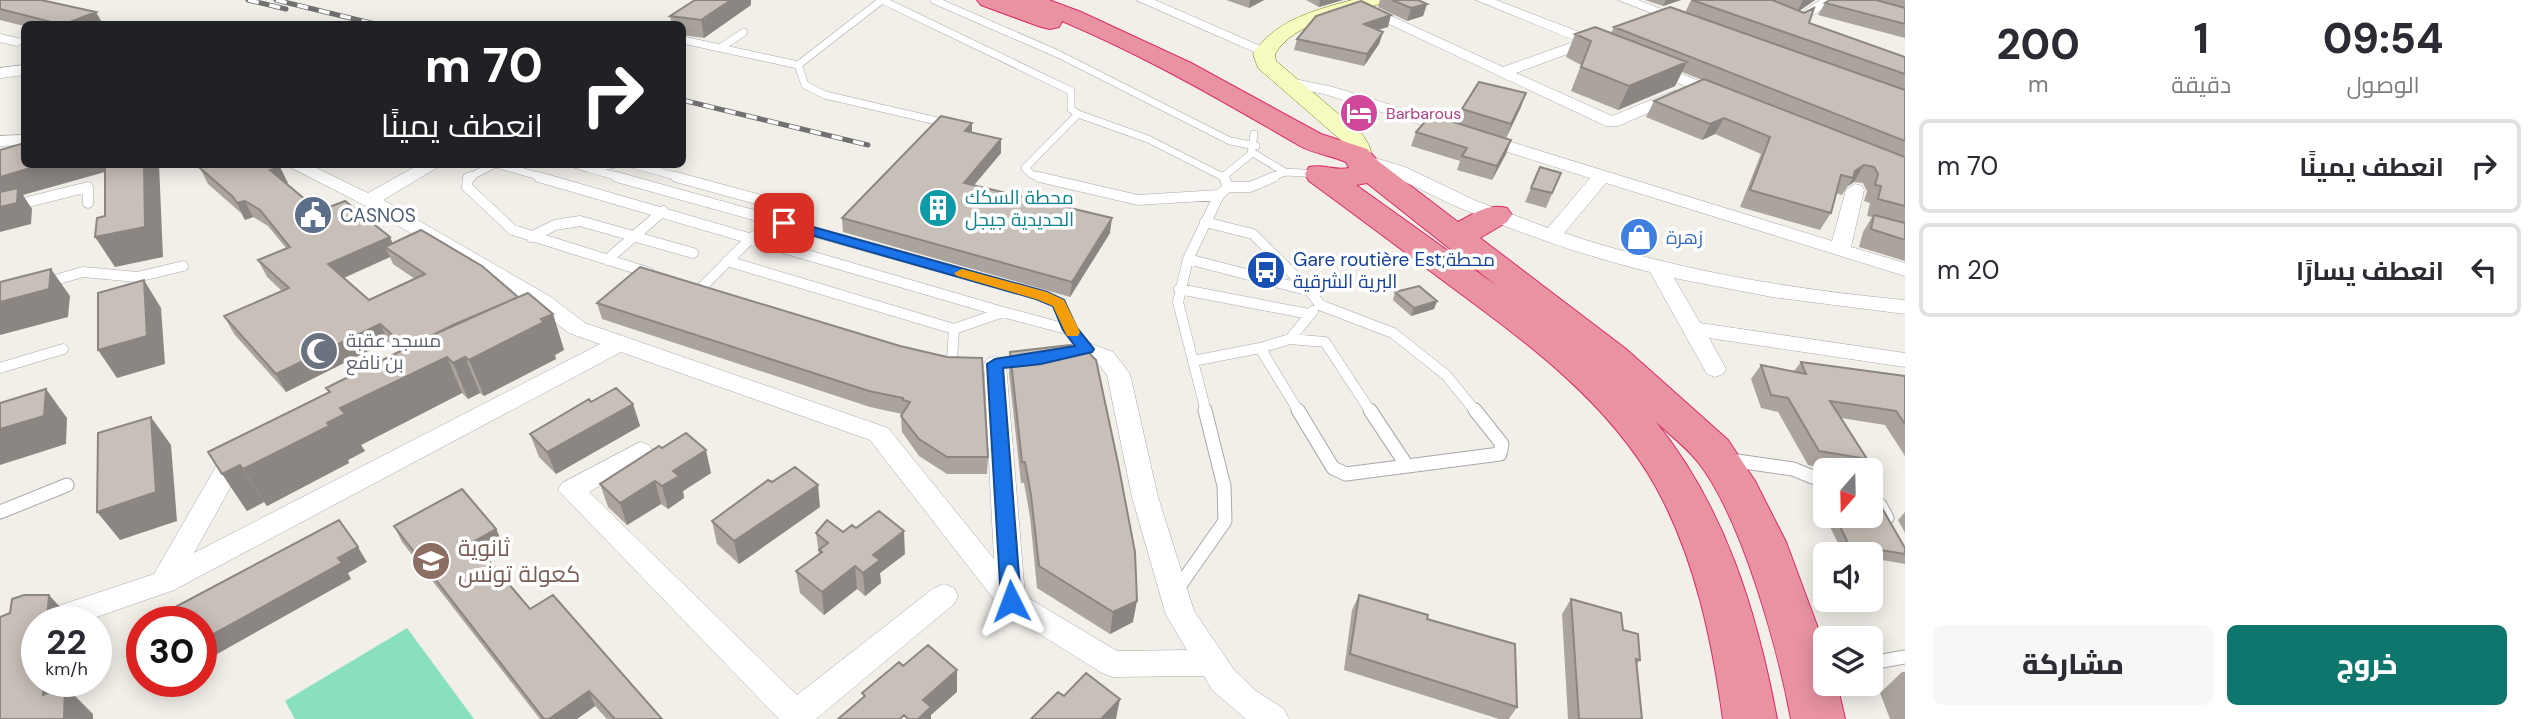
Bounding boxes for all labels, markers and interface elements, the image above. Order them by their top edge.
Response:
text: 1 [2194,11,2209,66]
text: 09:54 [2323,11,2444,66]
text: 200 [1996,17,2080,72]
text: 70 m [425,33,543,97]
icon: right [567,49,658,140]
text: m [2028,69,2048,99]
text: دقيقة [2171,70,2231,100]
text: الوصول [2346,70,2420,100]
hotel icon: Barbarous [1338,92,1380,134]
place label: Barbarous [1386,103,1461,124]
text: انعطف يمينًا [381,105,543,147]
icon: right [2465,147,2503,185]
text: 70 m [1937,149,1998,183]
text: انعطف يمينًا [2299,150,2444,184]
place label: محطة السكك الحديدية جيجل [965,185,1074,232]
building icon: محطة السكك الحديدية جيجل [917,187,959,229]
pin [754,193,814,253]
public building icon: CASNOS [292,194,334,236]
place label: CASNOS [340,203,416,228]
icon: arrive [765,204,803,242]
shop icon: زهرة [1618,216,1660,258]
place label: زهرة [1666,225,1703,250]
place label: Gare routière Est;محطة البرية الشرقية [1293,247,1495,294]
bus stop icon: Gare routière Est;محطة البرية الشرقية [1245,249,1287,291]
icon: left [2465,251,2503,289]
text: 20 m [1937,253,2000,287]
text: انعطف يسارًا [2296,254,2444,288]
place label: مسجد عقبة بن نافع [346,328,441,376]
mosque icon: مسجد عقبة بن نافع [298,330,340,372]
north arrow [1813,458,1883,528]
map controls [1813,458,1883,696]
place label: ثانوية كعولة تونس [458,533,580,589]
school or university icon: ثانوية كعولة تونس [410,540,452,582]
button: sound [1813,542,1883,612]
position arrow [974,564,1048,638]
speed limit sign: 30 [126,606,217,697]
text: 22 [46,619,87,665]
button: مشاركة [1933,625,2213,705]
button: خروج [2227,625,2507,705]
button: layers [1813,626,1883,696]
text: km/h [45,657,88,681]

